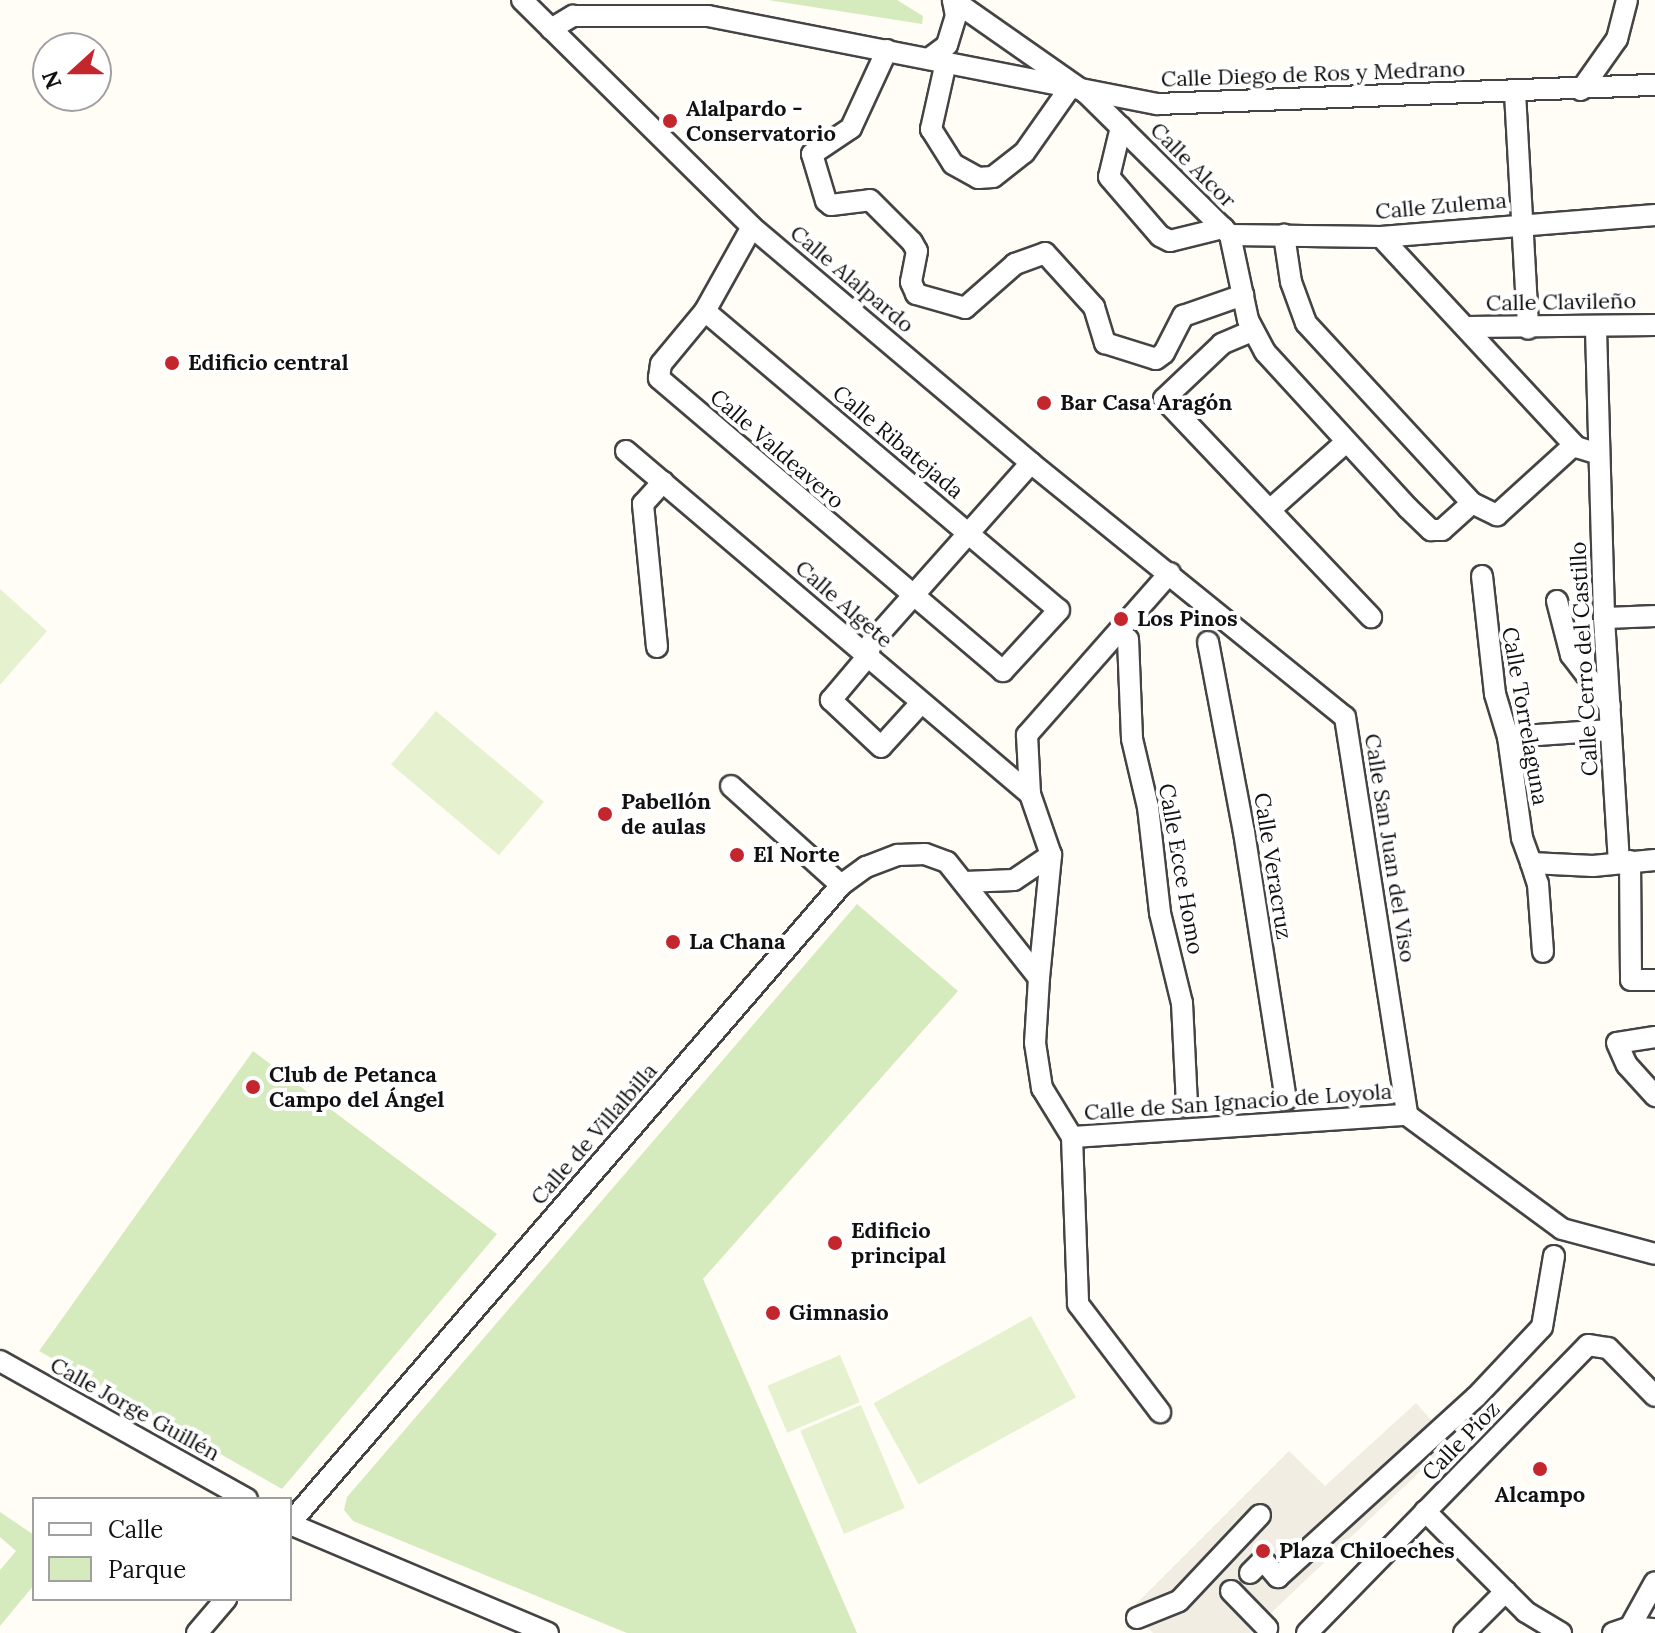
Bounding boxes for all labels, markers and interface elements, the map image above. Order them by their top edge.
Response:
north arrow [32,32,112,112]
street label: Calle Diego de Ros y Medrano [1160,55,1466,93]
text: N [35,67,68,93]
place label: Alalpardo - Conservatorio [686,95,836,146]
marker: Alalpardo - Conservatorio [661,112,679,130]
street label: Calle Alcor [1145,117,1241,213]
street label: Calle Zulema [1374,187,1508,225]
street label: Calle Alalpardo [785,220,919,338]
street label: Calle Clavileño [1486,287,1636,317]
place label: Edificio central [188,350,348,376]
marker: Edificio central [163,354,181,372]
street label: Calle Ribatejada [827,380,969,504]
street label: Calle Valdeavero [705,384,849,514]
place label: Bar Casa Aragón [1060,390,1232,416]
marker: Bar Casa Aragón [1035,394,1053,412]
street label: Calle Cerro del Castillo [1565,541,1603,777]
street label: Calle Algete [790,555,898,653]
place label: Los Pinos [1137,606,1238,632]
marker: Los Pinos [1112,610,1130,628]
street label: Calle Torrelaguna [1496,625,1554,807]
street label: Calle San Juan del Viso [1359,732,1421,964]
street label: Calle Ecce Homo [1153,781,1209,957]
place label: Pabellón de aulas [621,788,711,840]
street label: Calle Veracruz [1248,791,1298,941]
marker: Pabellón de aulas [596,805,614,823]
place label: El Norte [753,842,840,868]
marker: El Norte [728,846,746,864]
place label: La Chana [689,929,785,955]
marker: La Chana [664,933,682,951]
street label: Calle de Villalbilla [525,1058,663,1210]
place label: Club de Petanca Campo del Ángel [269,1061,444,1112]
marker: Club de Petanca Campo del Ángel [244,1078,262,1096]
street label: Calle de San Ignacio de Loyola [1083,1078,1393,1126]
place label: Edificio principal [851,1217,946,1268]
marker: Edificio principal [826,1234,844,1252]
place label: Gimnasio [789,1300,889,1326]
marker: Gimnasio [764,1304,782,1322]
street label: Calle Jorge Guillén [46,1351,224,1467]
street label: Calle Pioz [1417,1396,1505,1486]
marker: Alcampo [1531,1460,1549,1478]
place label: Alcampo [1495,1482,1585,1508]
legend [32,1497,292,1601]
text: Calle [108,1514,163,1545]
place label: Plaza Chiloeches [1279,1538,1455,1564]
marker: Plaza Chiloeches [1254,1542,1272,1560]
text: Parque [108,1554,186,1585]

